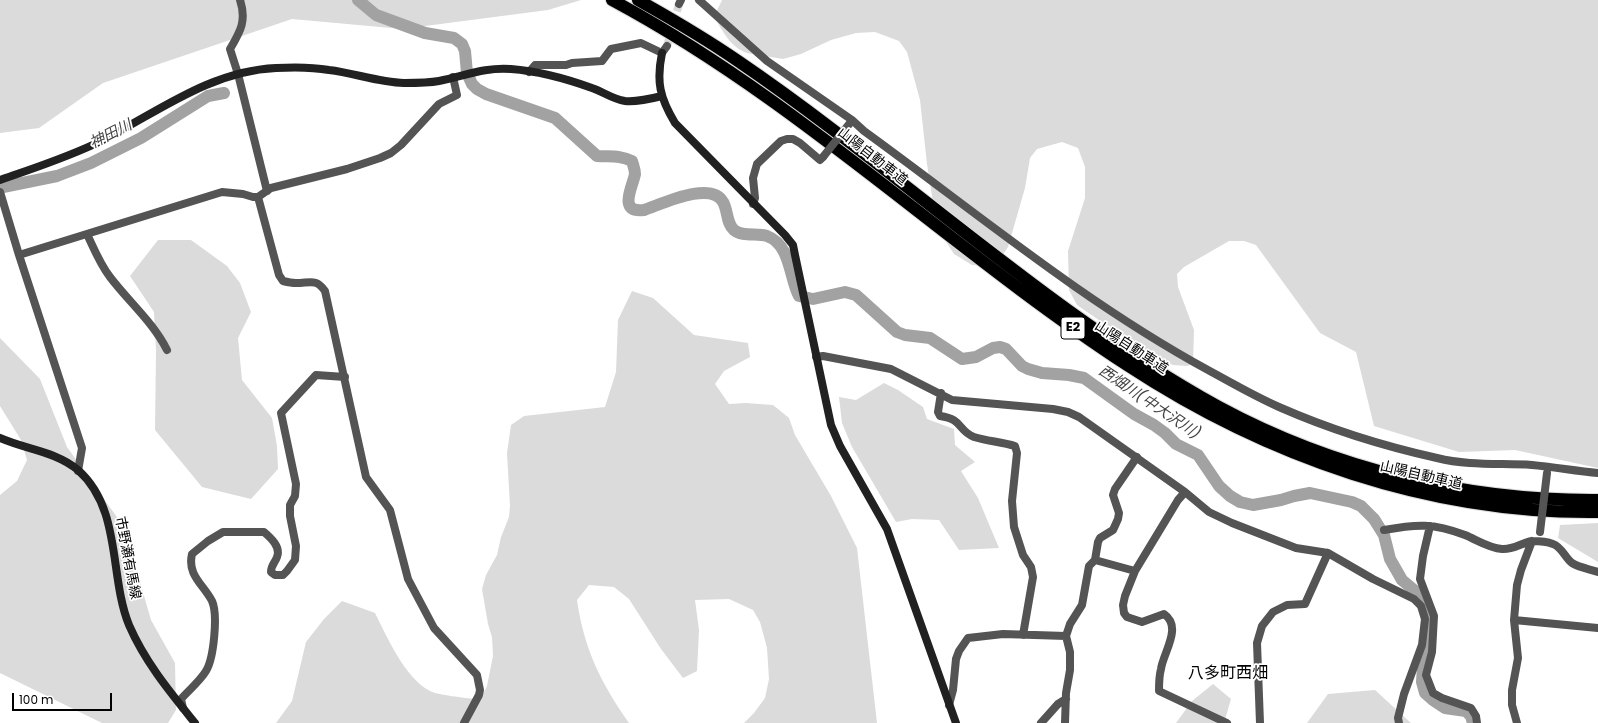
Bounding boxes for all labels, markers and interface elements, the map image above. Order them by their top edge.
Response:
water label: 神田川 [87,117,135,153]
street label: 山陽自動車道 [834,125,910,189]
road number: E2 [1061,317,1085,339]
street label: 山陽自動車道 [1091,318,1171,378]
water label: 西畑川(中大沢川) [1095,362,1203,444]
street label: 山陽自動車道 [1378,458,1464,494]
street label: 市野瀬有馬線 [111,515,143,601]
district label: 八多町西畑 [1188,664,1268,684]
scale bar [14,685,114,711]
text: 100 m [19,691,53,708]

